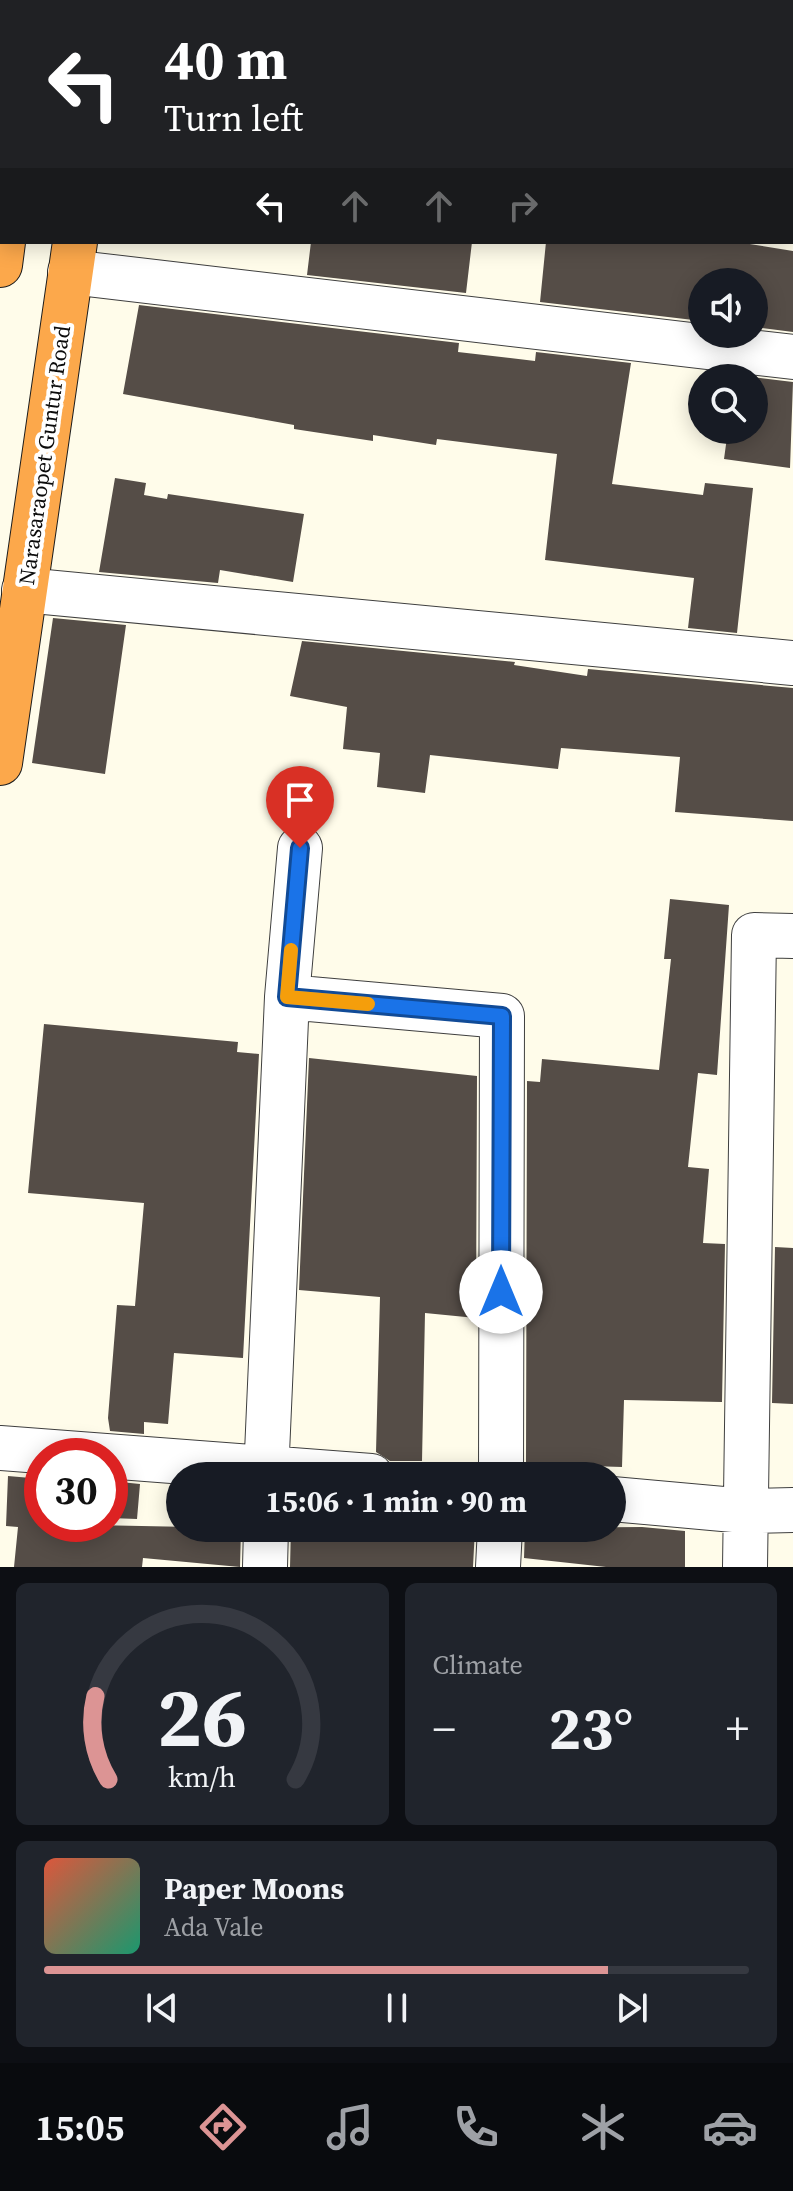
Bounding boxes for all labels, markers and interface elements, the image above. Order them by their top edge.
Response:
text: 40 m [164,21,287,98]
icon: left [32,32,136,136]
text: Turn left [164,94,303,143]
icon: left [249,184,293,228]
icon: ahead [333,184,377,228]
icon: ahead [417,184,461,228]
icon: right [501,184,545,228]
map controls [688,268,768,444]
button: sound [688,268,768,348]
street label: Narasaraopet Guntur Road [11,323,77,587]
button: search [688,364,768,444]
pin [266,766,334,848]
icon: arrive [278,778,322,822]
position arrow [459,1250,543,1334]
speed limit sign: 30 [24,1438,128,1542]
text: 15:06 · 1 min · 90 m [265,1481,527,1522]
text: Climate [433,1647,523,1683]
text: 26 [157,1660,247,1774]
text: 23° [548,1687,633,1769]
text: − [433,1698,456,1759]
text: + [726,1698,749,1759]
text: km/h [168,1757,236,1797]
text: Paper Moons [164,1868,344,1909]
text: Ada Vale [164,1909,263,1945]
icon: previous [140,1986,184,2030]
icon: pause [375,1986,419,2030]
icon: next [610,1986,654,2030]
icon: directions [195,2099,251,2155]
icon: music [322,2099,378,2155]
icon: phone [448,2099,504,2155]
icon: climate [575,2099,631,2155]
icon: car [702,2099,758,2155]
text: 15:05 [35,2103,124,2152]

